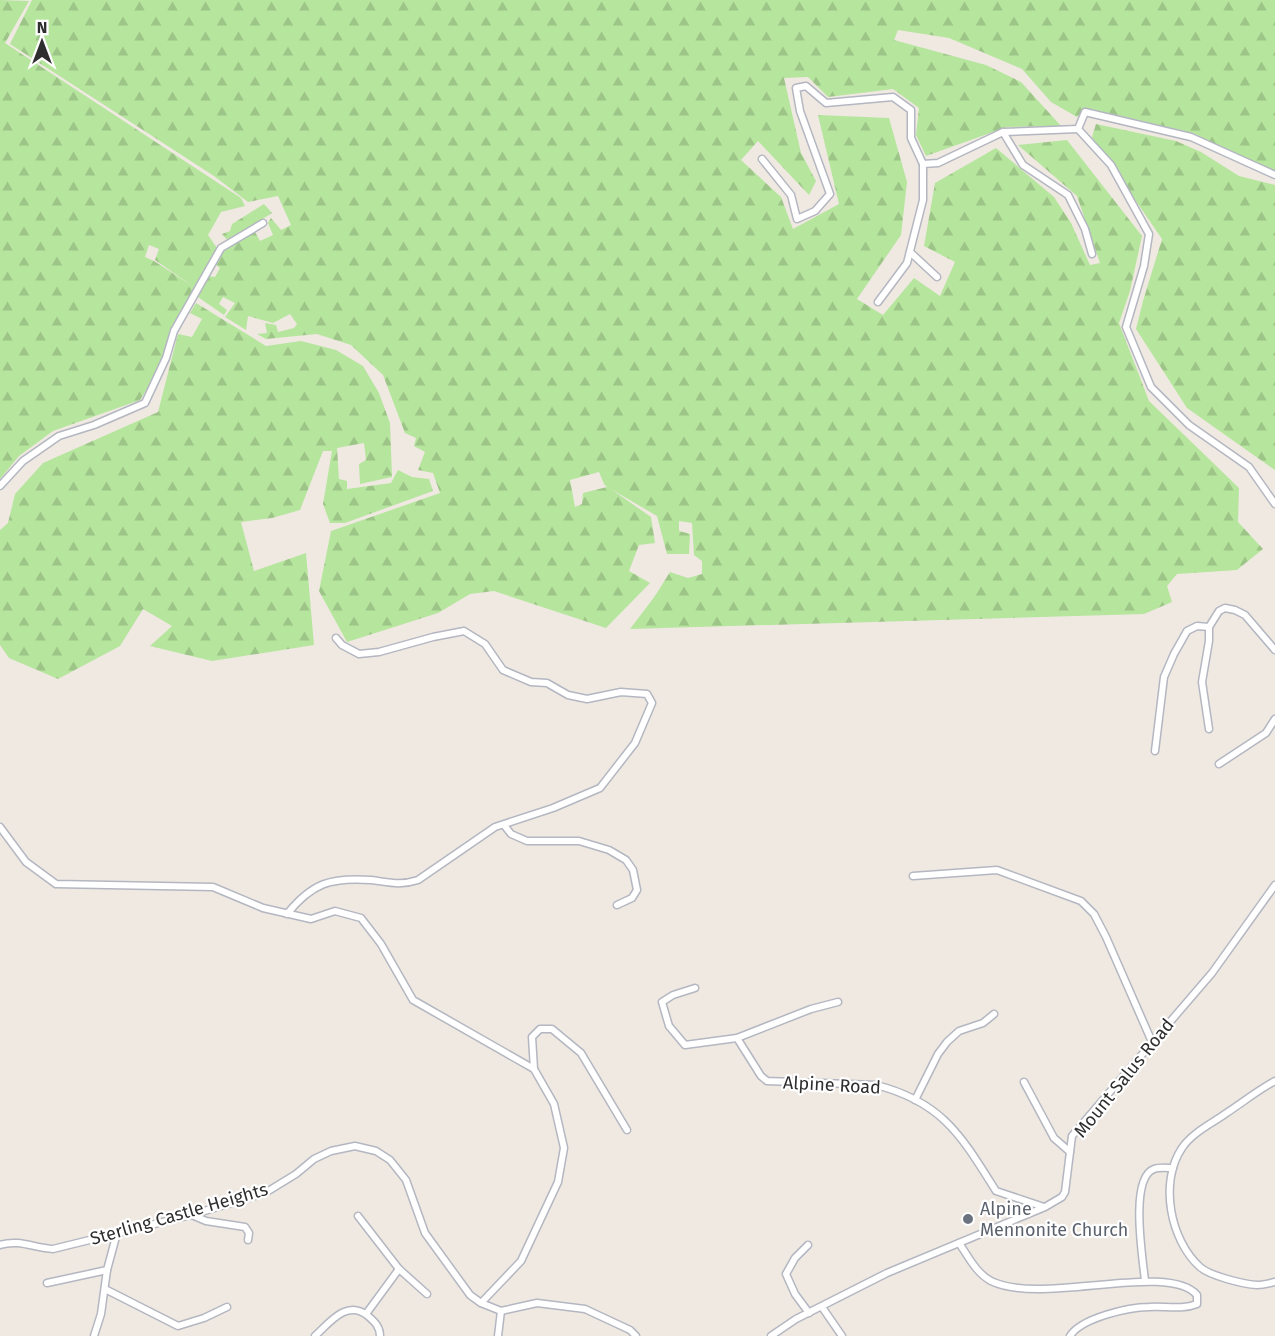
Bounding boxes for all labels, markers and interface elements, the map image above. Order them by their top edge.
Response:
north arrow [12,12,72,72]
text: N [37,18,47,37]
street label: Mount Salus Road [1069,1014,1179,1142]
street label: Alpine Road [782,1071,882,1099]
street label: Sterling Castle Heights [88,1178,270,1250]
place label: Alpine Mennonite Church [980,1198,1128,1241]
marker: Alpine Mennonite Church [961,1212,975,1226]

